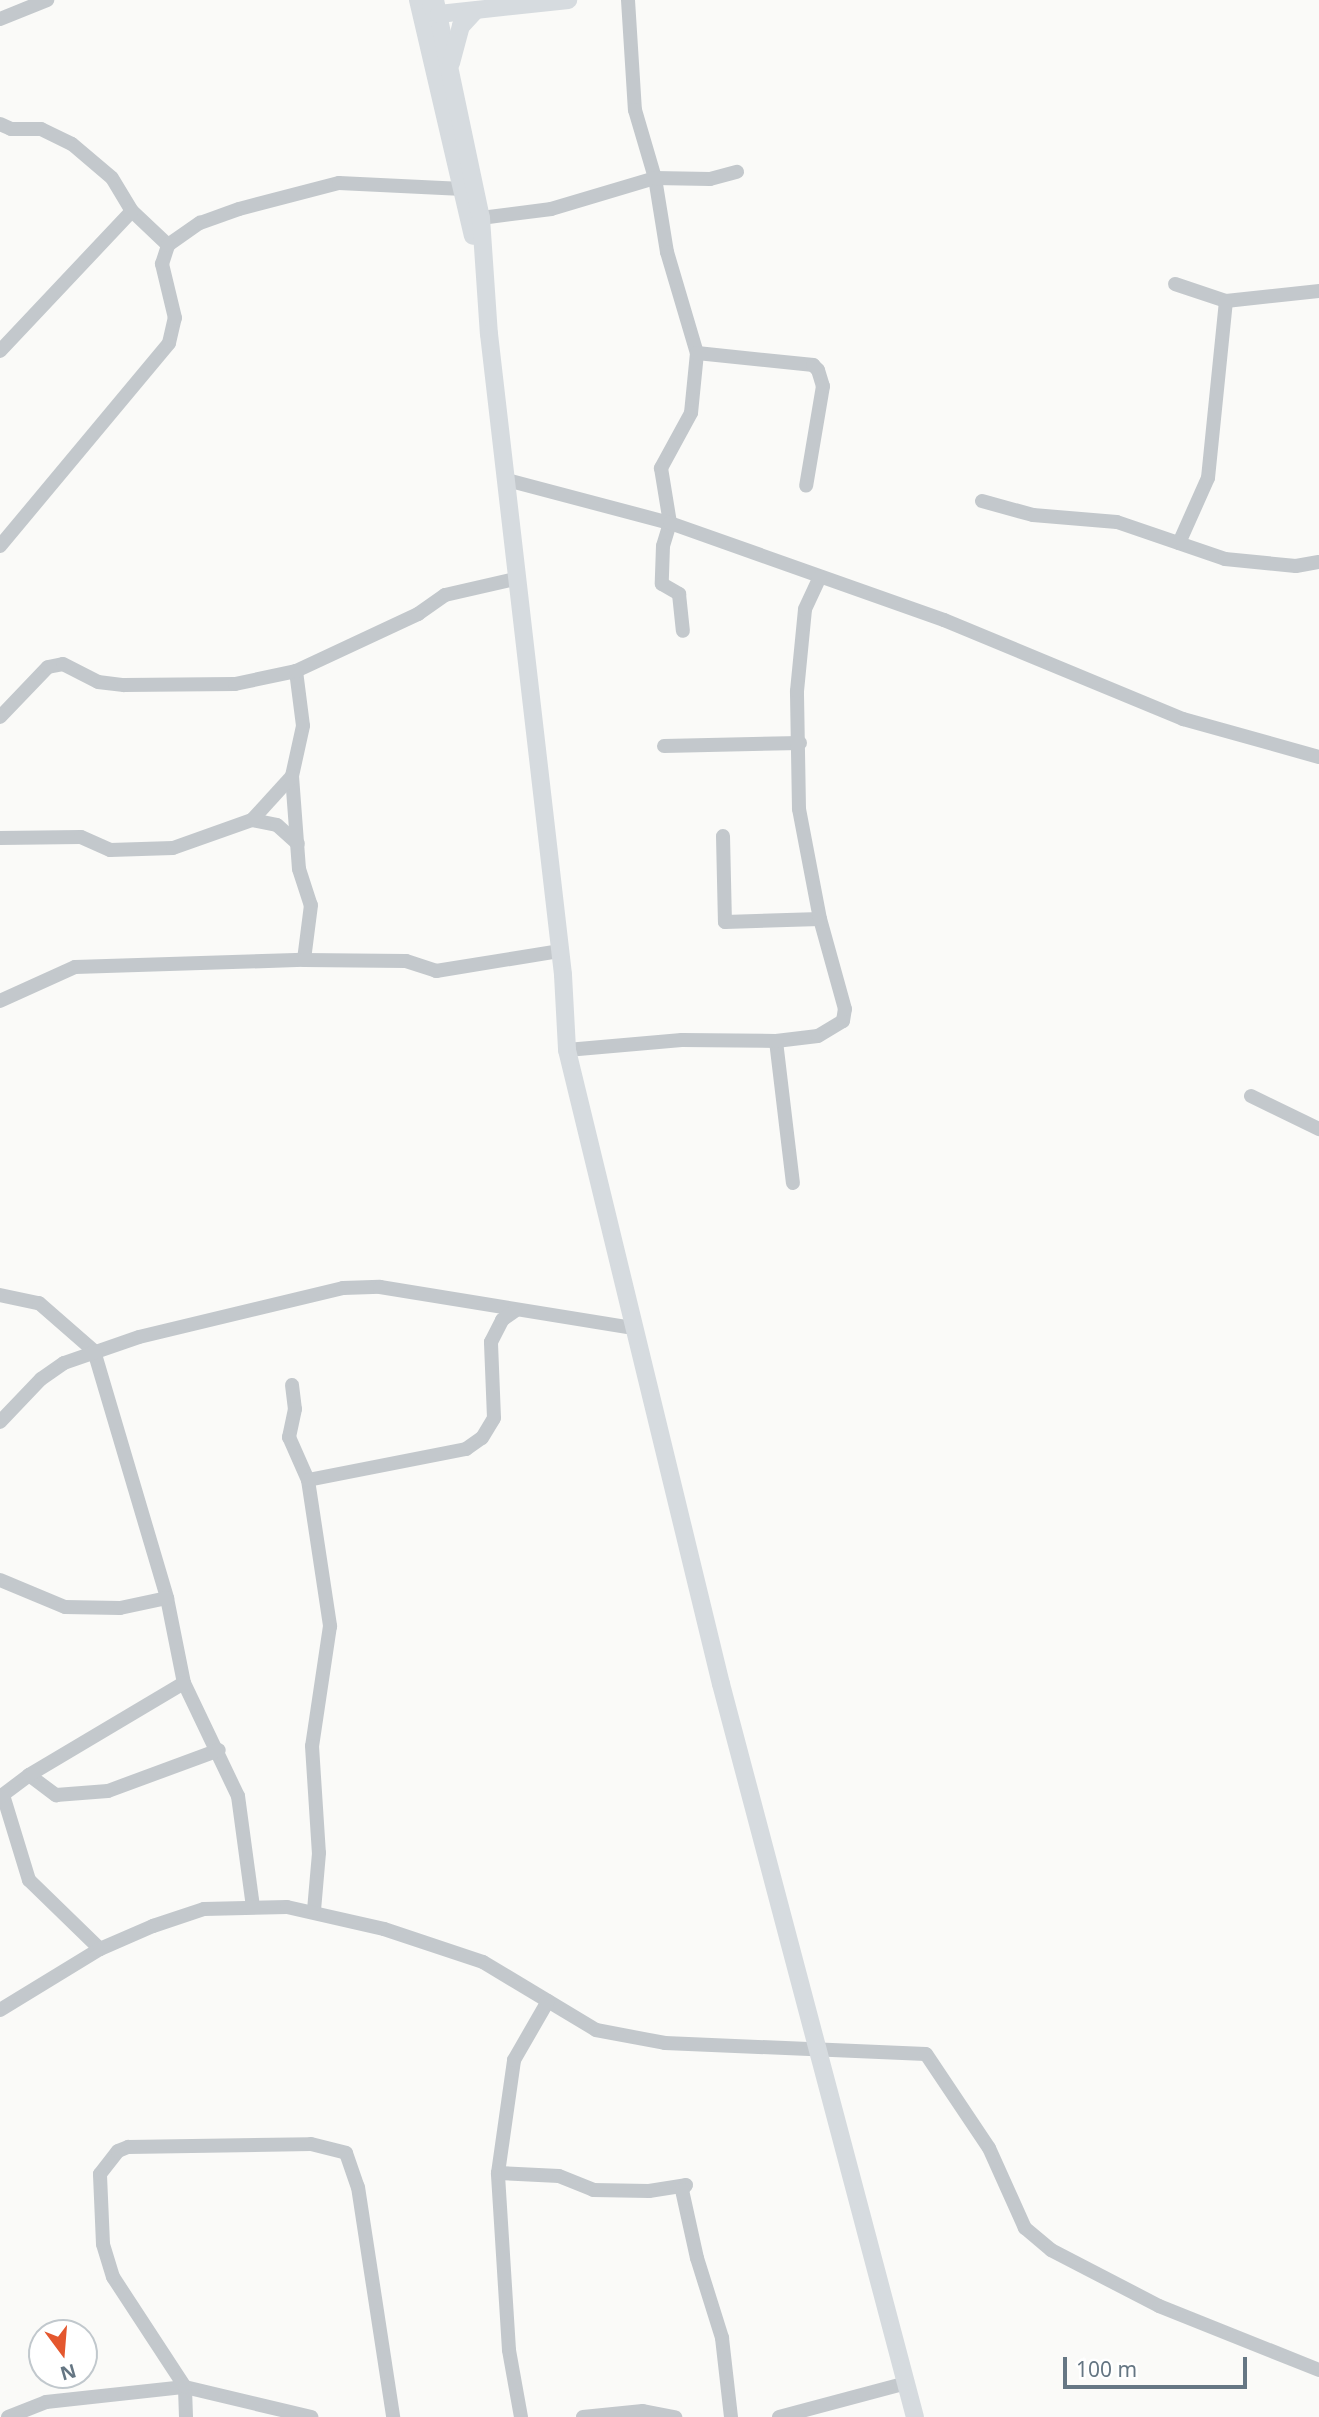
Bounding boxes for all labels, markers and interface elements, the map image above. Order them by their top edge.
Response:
north arrow [28,2319,98,2389]
scale bar [1067,2344,1251,2388]
text: 100 m [1076,2355,1137,2383]
text: N [57,2358,79,2387]

